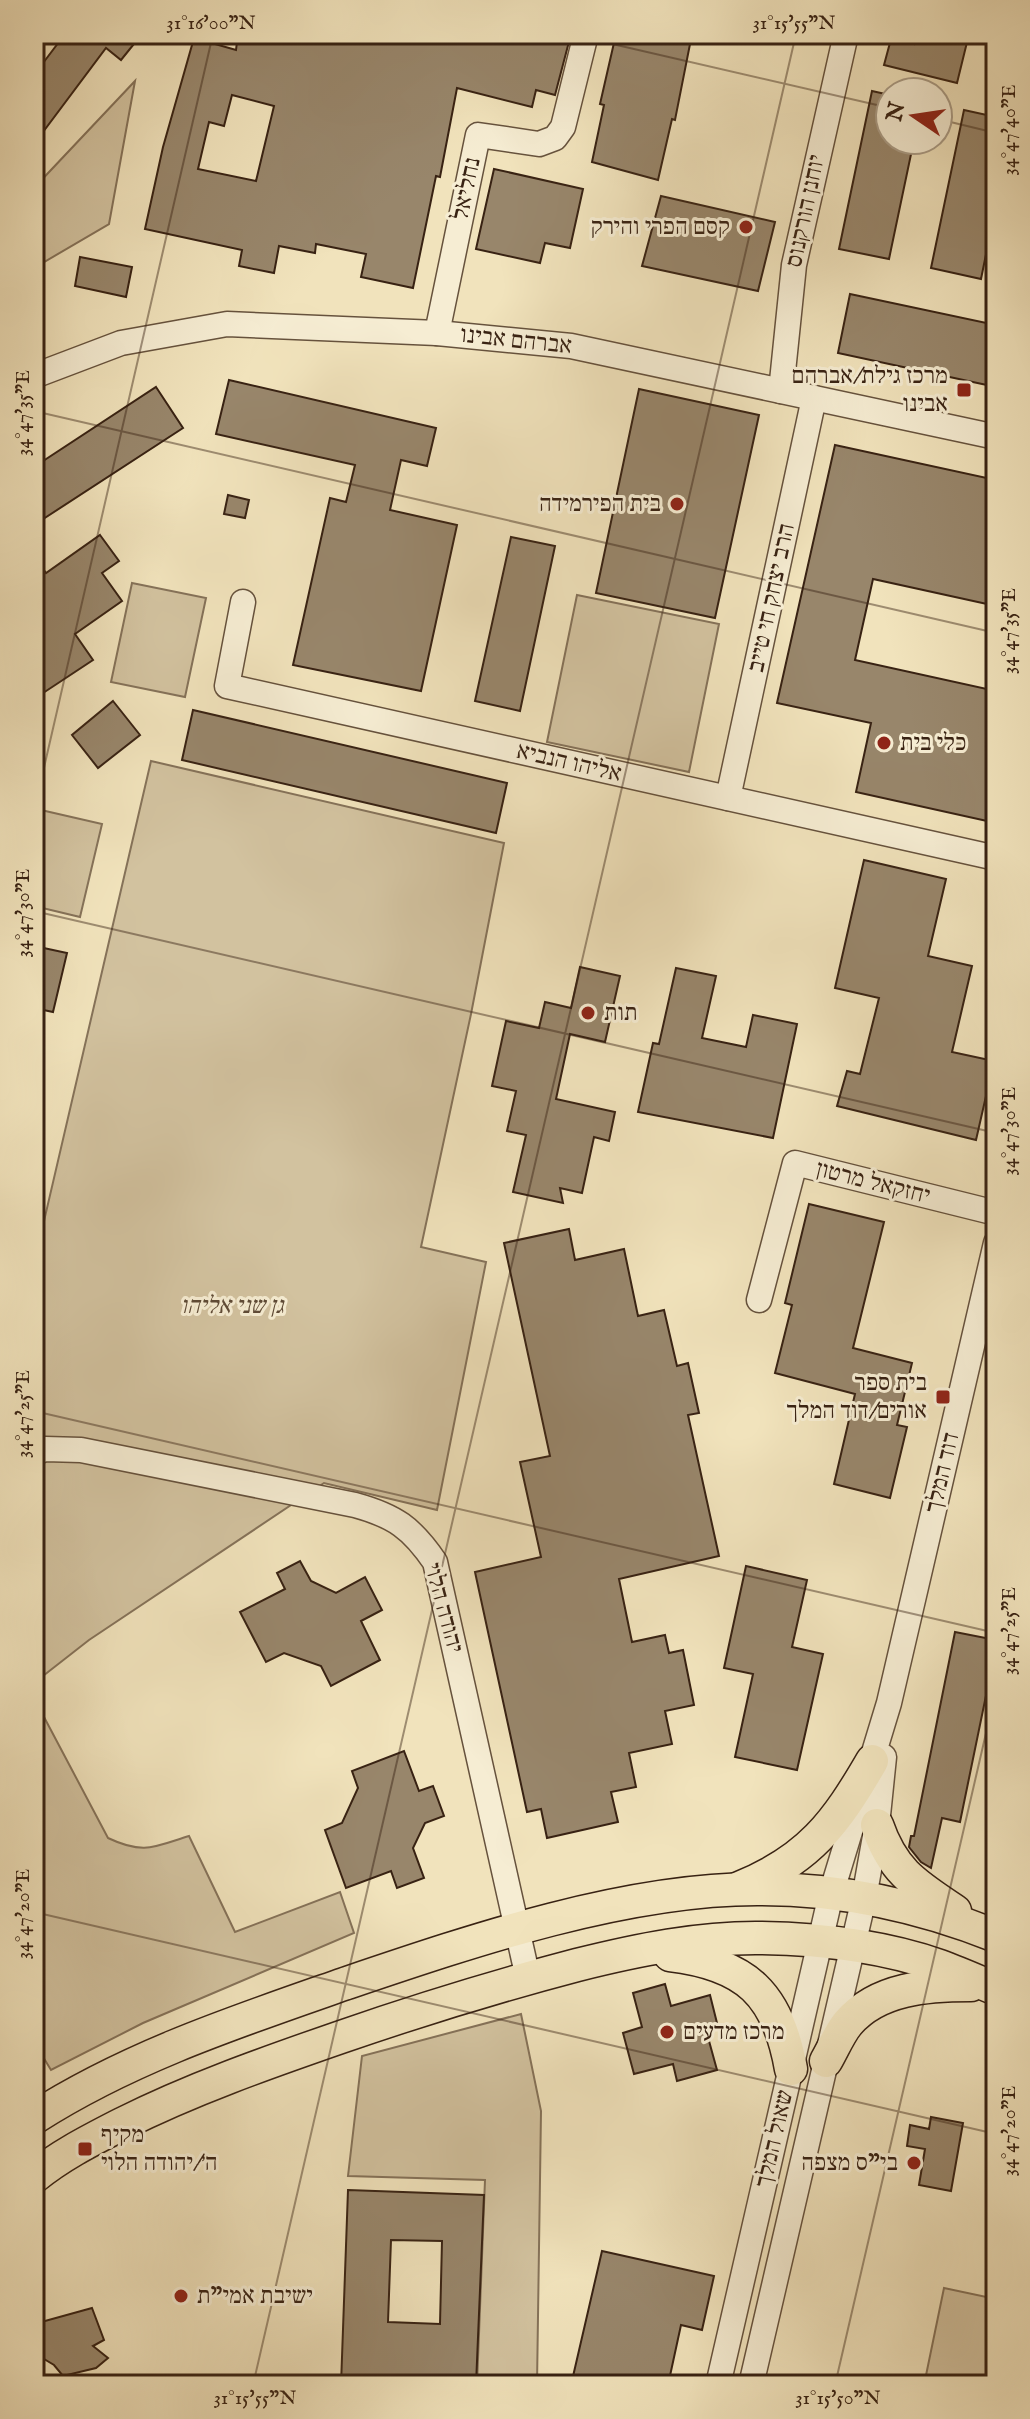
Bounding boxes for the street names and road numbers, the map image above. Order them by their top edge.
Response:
street label: יוחנן הורקנוס [779,152,833,270]
street label: נחליאל [445,155,489,223]
street label: אברהם אבינו [459,320,573,362]
street label: הרב יצחק חי טייב [741,521,803,675]
street label: אליהו הנביא [513,736,625,790]
street label: יחזקאל מרטון [813,1154,933,1212]
street label: דוד המלך [919,1429,967,1517]
street label: יהודה הלוי [416,1560,470,1656]
street label: שאול המלך [749,2087,801,2191]

